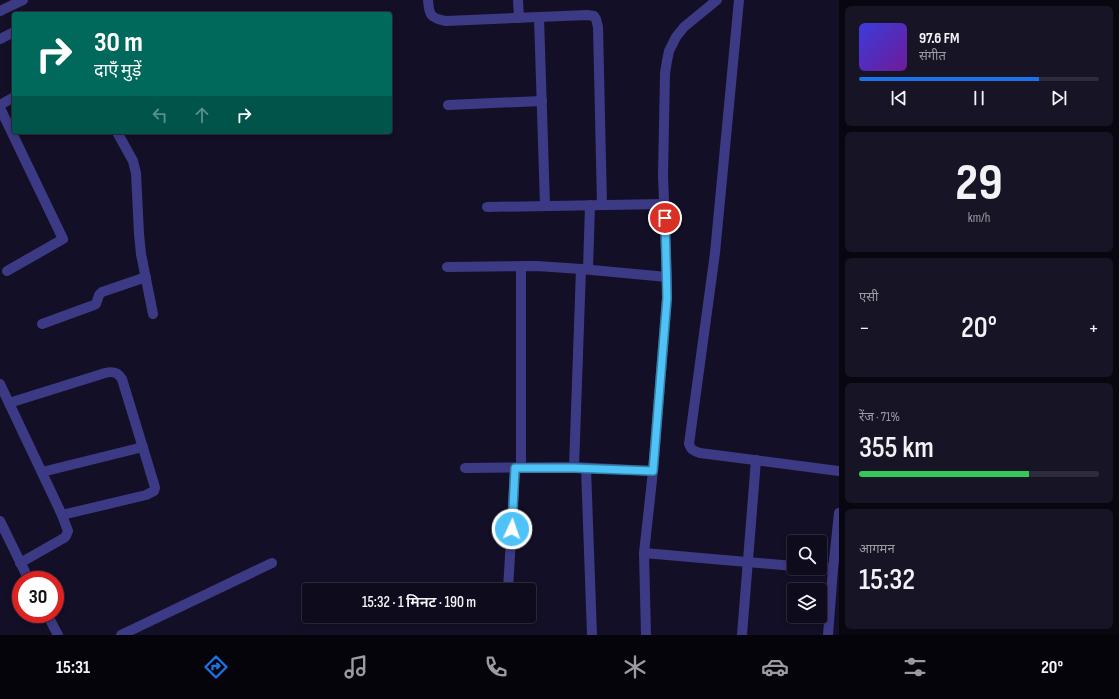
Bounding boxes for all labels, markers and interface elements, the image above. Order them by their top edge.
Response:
text: 30 m [94,26,143,59]
icon: right [28,28,80,80]
text: 97.6 FM [919,29,960,48]
text: संगीत [919,48,946,64]
text: दाएँ मुड़ें [94,60,141,81]
icon: previous [888,87,910,109]
icon: pause [968,87,990,109]
icon: next [1048,87,1070,109]
icon: left [149,104,171,126]
icon: ahead [191,104,213,126]
icon: right [233,104,255,126]
text: 29 [955,152,1003,215]
pin [648,201,682,235]
icon: arrive [654,207,676,229]
text: km/h [968,210,990,226]
text: एसी [859,289,878,305]
text: 20° [961,310,997,346]
text: − [859,315,870,342]
text: + [1088,315,1099,342]
text: रेंज · 71% [859,409,900,425]
text: 355 km [859,430,934,466]
position arrow [491,508,533,550]
map controls [787,535,827,623]
button: search [787,535,827,575]
text: आगमन [859,541,895,557]
text: 15:32 [859,562,915,598]
speed limit sign: 30 [12,571,64,623]
button: layers [787,583,827,623]
text: 15:32 · 1 मिनट · 190 m [362,593,476,612]
icon: directions [202,653,230,681]
icon: music [342,653,370,681]
icon: phone [482,653,510,681]
icon: climate [621,653,649,681]
icon: car [761,653,789,681]
icon: filters [901,653,929,681]
text: 15:31 [56,657,90,678]
text: 20° [1041,657,1063,678]

